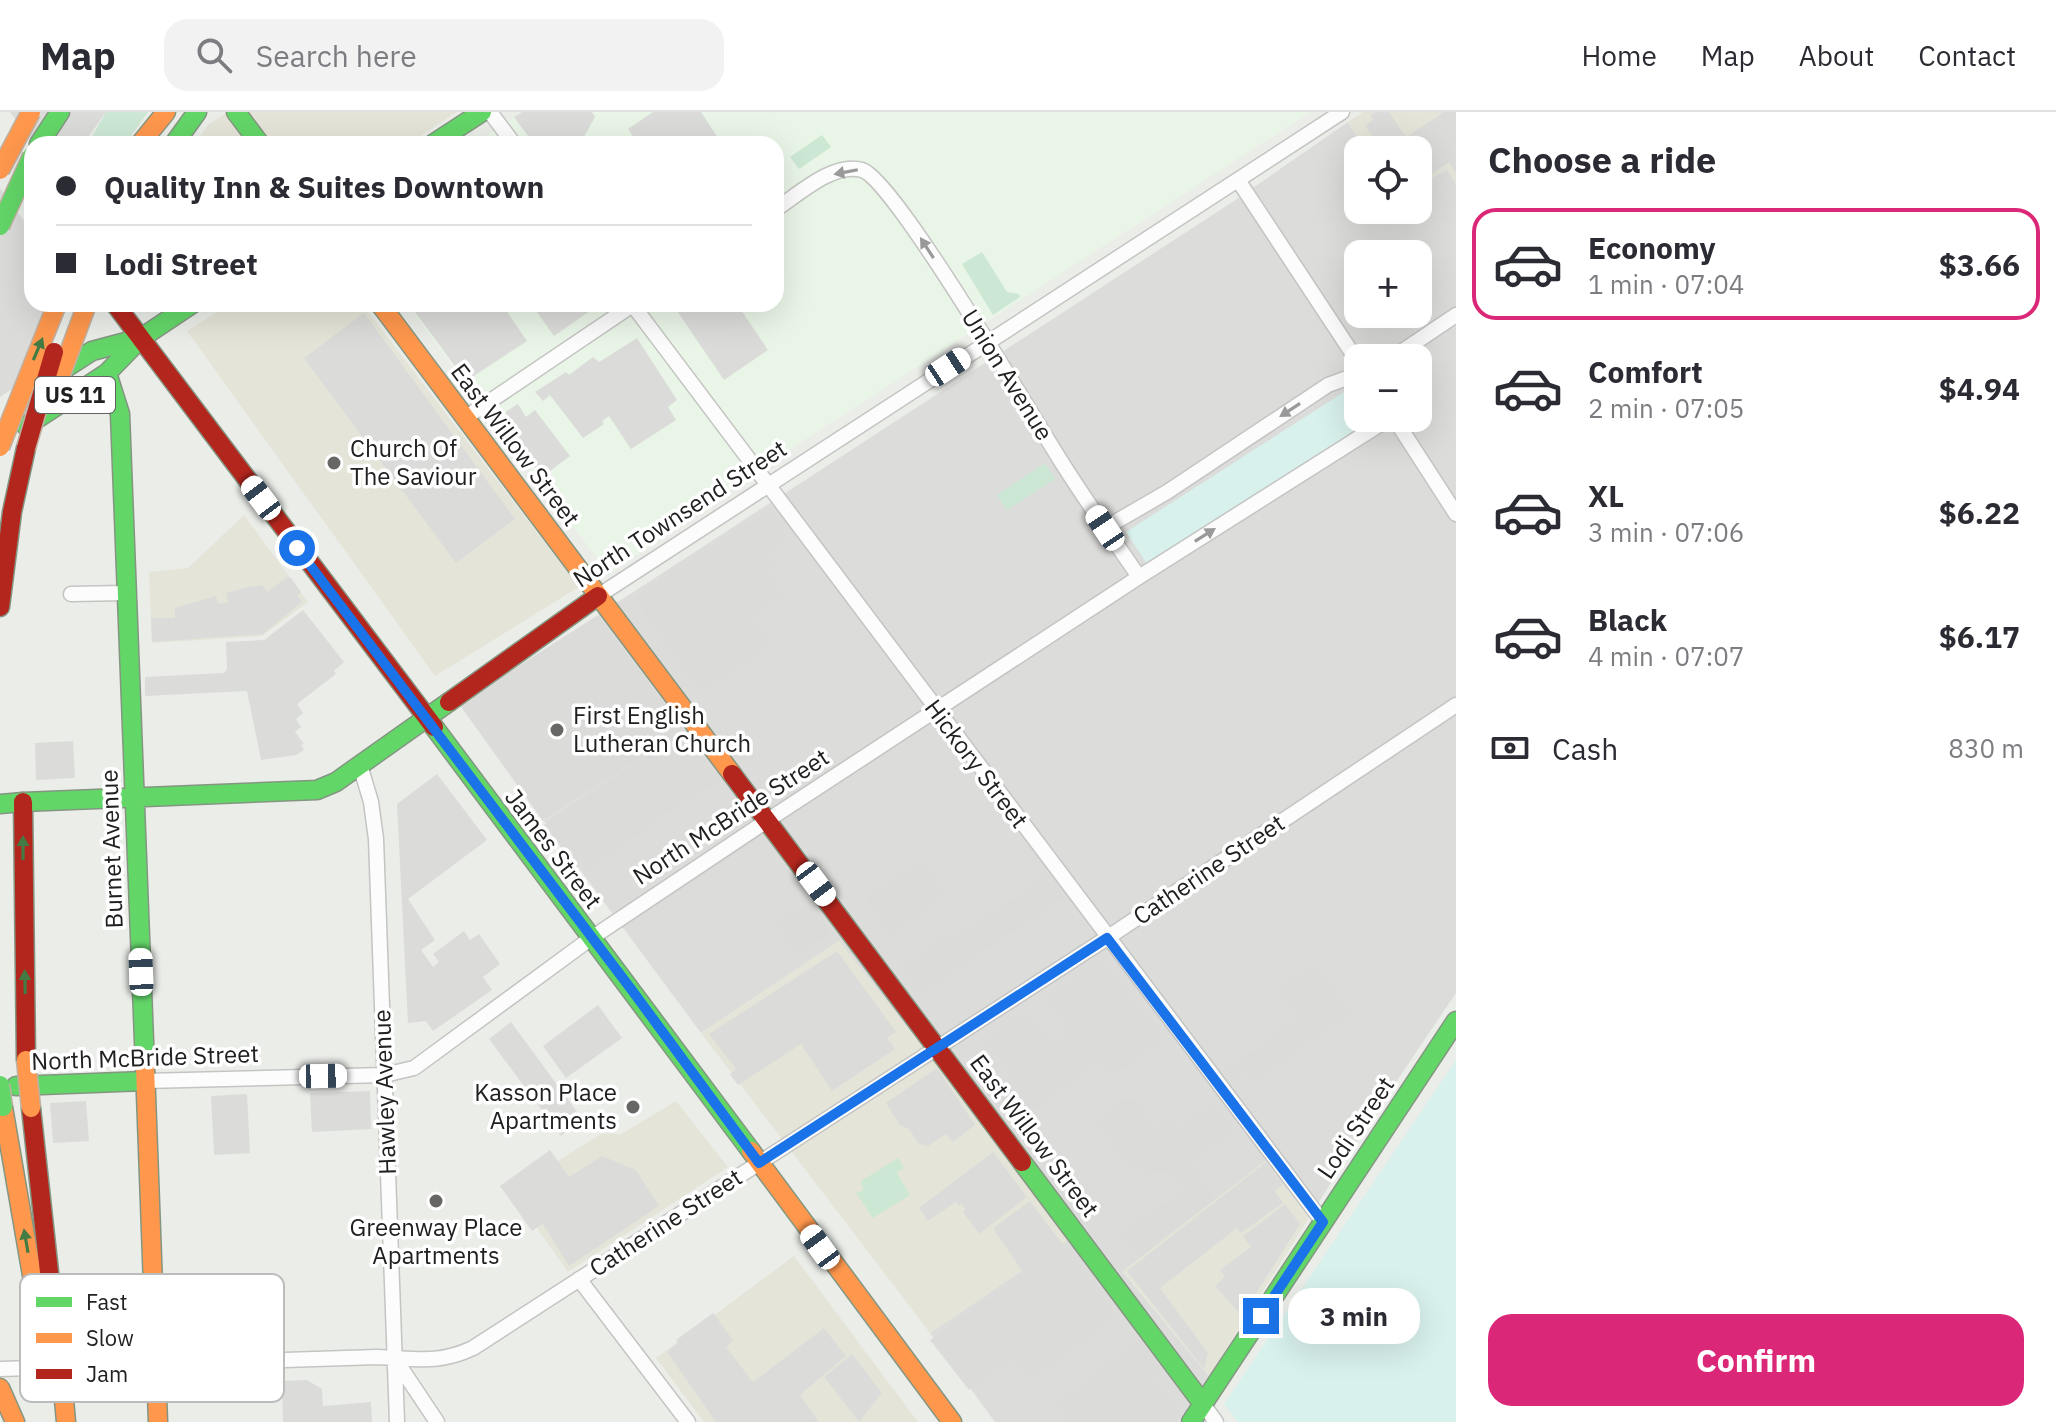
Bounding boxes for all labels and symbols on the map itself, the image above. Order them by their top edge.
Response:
one-way arrow [833,166,858,178]
one-way arrow [920,237,934,259]
street label: Union Avenue [955,303,1061,446]
one-way arrow [32,337,45,361]
car [921,344,975,390]
street label: East Willow Street [444,357,588,532]
road number: US 11 [35,377,115,413]
one-way arrow [1279,403,1300,418]
place label: Church Of The Saviour [350,432,477,492]
street label: North Townsend Street [567,432,792,594]
marker: Church Of The Saviour [325,454,343,472]
car [237,472,285,524]
car [1082,501,1128,555]
one-way arrow [1194,529,1216,543]
route start [279,530,315,566]
street label: Hickory Street [918,693,1036,834]
place label: First English Lutheran Church [573,699,751,759]
marker: First English Lutheran Church [548,721,566,739]
street label: North McBride Street [626,741,835,892]
street label: Burnet Avenue [92,769,130,929]
street label: James Street [498,782,609,915]
street label: Catherine Street [1127,807,1290,932]
one-way arrow [17,835,29,860]
car [792,858,840,910]
car [128,948,154,996]
one-way arrow [19,969,31,994]
street label: Hawley Avenue [365,1009,403,1175]
street label: North McBride Street [31,1037,259,1077]
street label: East Willow Street [963,1048,1107,1223]
car [299,1064,347,1088]
street label: Lodi Street [1309,1070,1401,1185]
place label: Kasson Place Apartments [474,1076,617,1136]
marker: Kasson Place Apartments [624,1098,642,1116]
street label: Catherine Street [583,1161,748,1284]
marker: Greenway Place Apartments [427,1192,445,1210]
place label: Greenway Place Apartments [350,1211,522,1271]
car [796,1221,844,1273]
one-way arrow [20,1228,32,1253]
legend [20,1274,284,1402]
text: Fast [86,1287,127,1316]
callout: 3 min [1289,1288,1421,1344]
route end [1243,1298,1279,1334]
text: Slow [86,1323,134,1352]
text: Jam [86,1359,128,1388]

